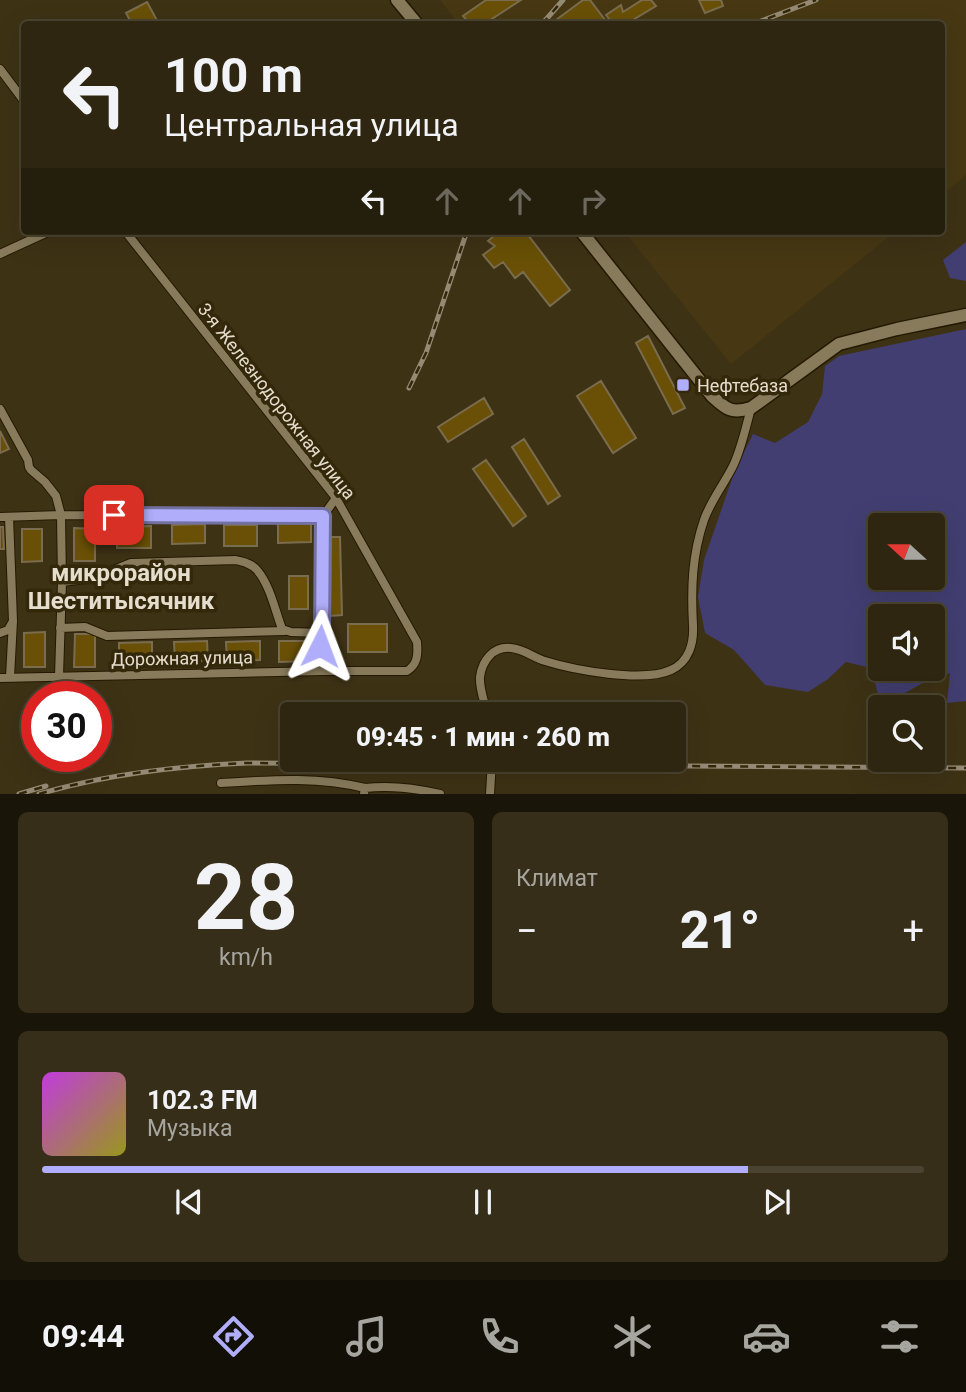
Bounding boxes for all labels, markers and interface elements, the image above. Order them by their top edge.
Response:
text: 100 m [164,47,303,104]
icon: left [49,49,140,140]
text: Центральная улица [164,106,459,144]
icon: left [355,182,393,220]
icon: ahead [428,182,466,220]
icon: ahead [501,182,539,220]
icon: right [574,182,612,220]
street label: 3-я Железнодорожная улица [194,299,360,503]
place label: Нефтебаза [697,375,788,396]
marker: Нефтебаза [675,377,691,393]
pin [84,485,144,545]
icon: arrive [95,496,133,534]
north arrow [868,513,945,590]
map controls [868,513,945,772]
district label: микрорайон Шеститысячник [28,559,215,615]
button: sound [868,604,945,681]
position arrow [283,609,357,683]
street label: Дорожная улица [111,646,253,670]
speed limit sign: 30 [21,681,112,772]
button: search [868,695,945,772]
text: 09:45 · 1 мин · 260 m [356,722,610,752]
text: 28 [194,845,298,951]
text: Климат [516,865,598,892]
text: 21° [680,900,760,961]
text: − [516,909,538,953]
text: + [902,909,924,953]
text: km/h [219,944,273,971]
text: 102.3 FM [147,1085,258,1115]
text: Музыка [147,1115,232,1142]
icon: previous [170,1183,208,1221]
icon: pause [464,1183,502,1221]
icon: next [758,1183,796,1221]
icon: directions [209,1312,258,1361]
icon: music [342,1312,391,1361]
icon: phone [475,1312,524,1361]
icon: climate [608,1312,657,1361]
icon: car [742,1312,791,1361]
icon: filters [875,1312,924,1361]
text: 09:44 [42,1317,125,1355]

